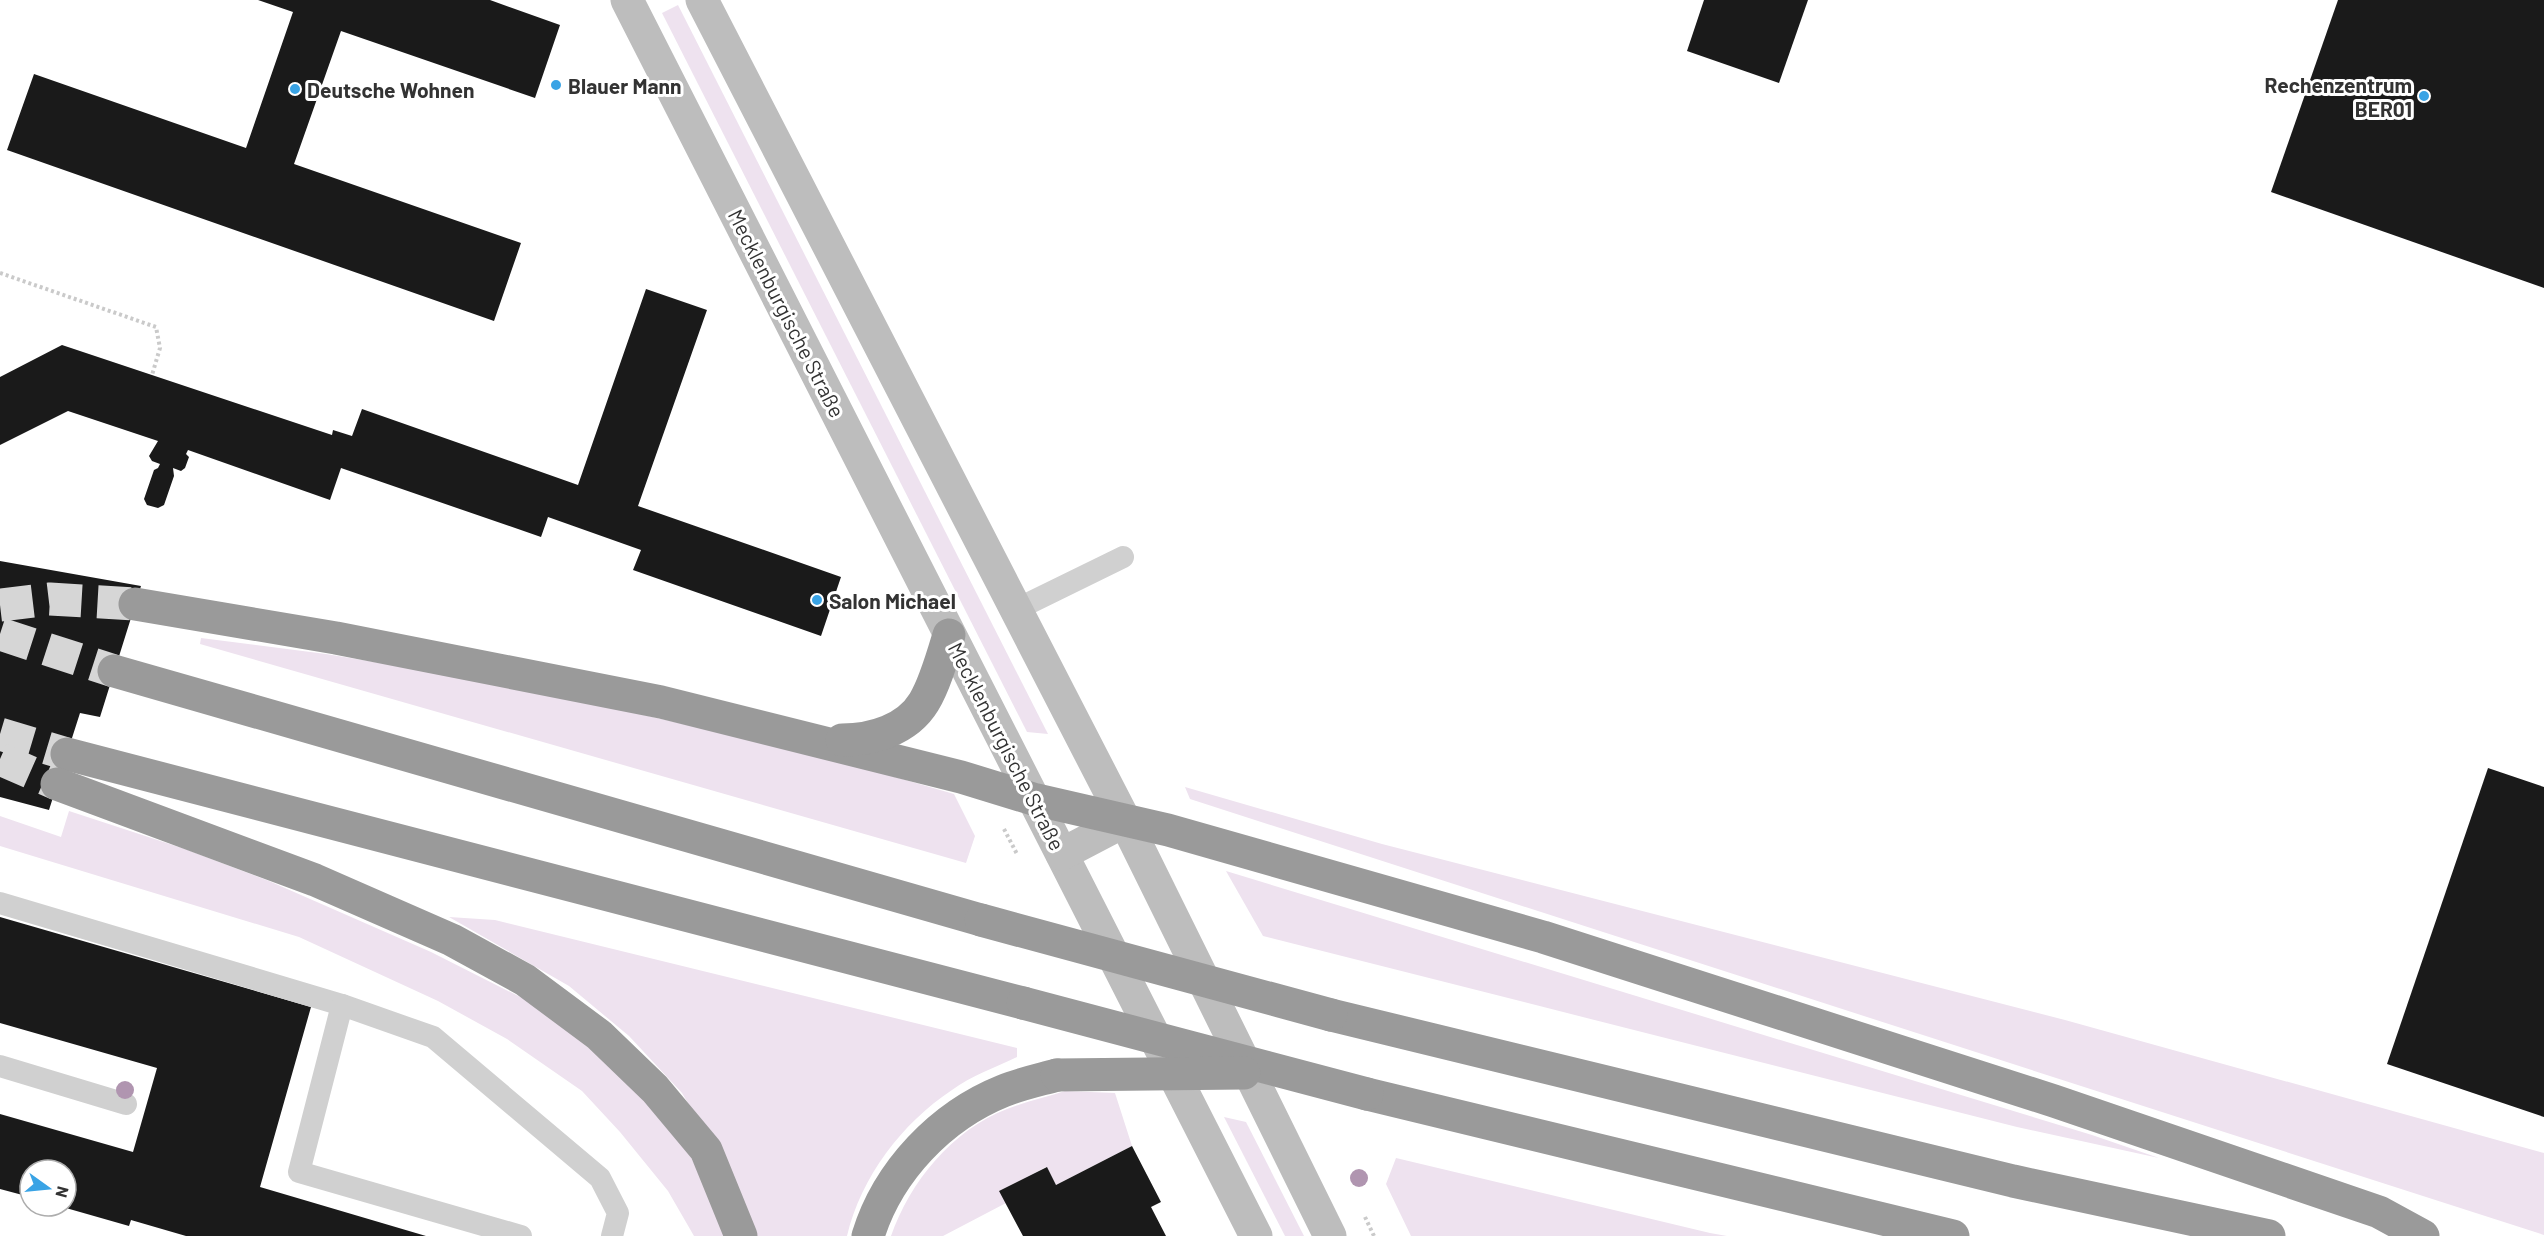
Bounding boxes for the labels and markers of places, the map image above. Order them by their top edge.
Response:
place label: Rechenzentrum BER01 [2265,72,2412,121]
place label: Blauer Mann [568,73,681,98]
place label: Deutsche Wohnen [307,77,474,102]
marker: Blauer Mann [549,78,563,92]
marker: Deutsche Wohnen [288,82,302,96]
marker: Rechenzentrum BER01 [2417,89,2431,103]
place label: Salon Michael [829,588,956,613]
marker: Salon Michael [810,593,824,607]

